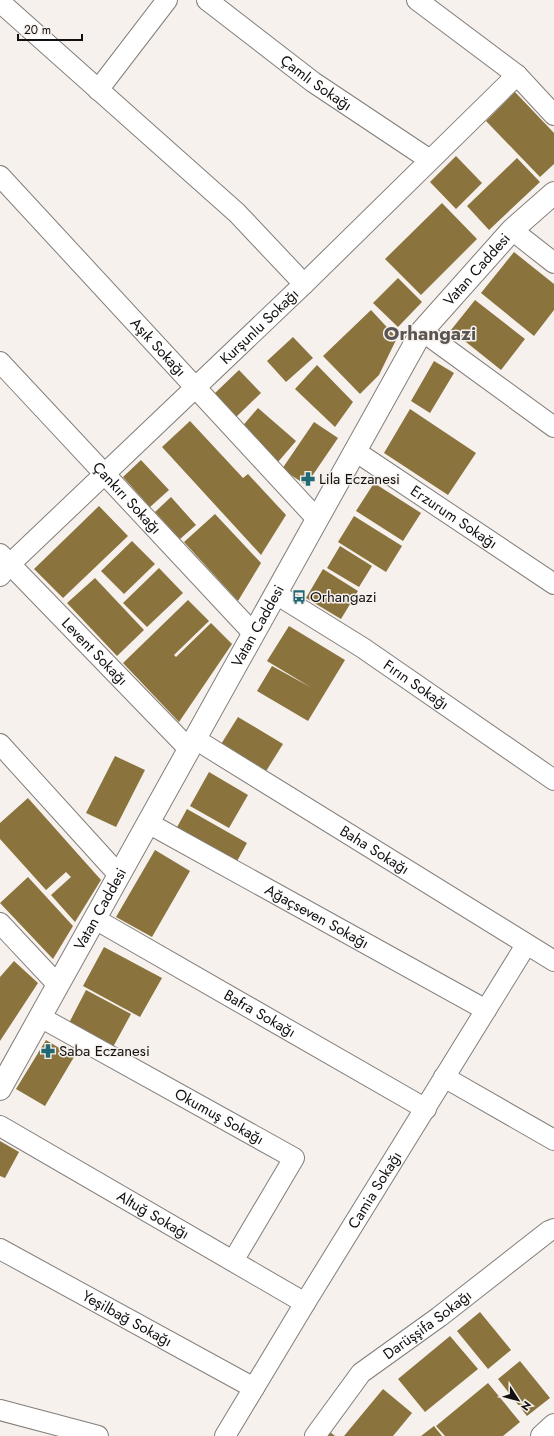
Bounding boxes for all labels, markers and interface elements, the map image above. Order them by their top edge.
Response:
scale bar [18,16,82,42]
text: 20 m [24,21,51,39]
street label: Çamlı Sokağı [275,49,356,116]
street label: Vatan Caddesi [438,228,515,311]
street label: Kurşunlu Sokağı [215,284,304,369]
street label: Aşık Sokağı [125,313,191,382]
district label: Orhangazi [384,320,476,347]
street label: Çankırı Sokağı [87,457,166,539]
place label: Lila Eczanesi [319,468,400,490]
pharmacy icon: Lila Eczanesi [300,471,316,487]
street label: Erzurum Sokağı [406,480,502,554]
street label: Vatan Caddesi [226,581,290,671]
place label: Orhangazi [310,586,377,608]
bus stop icon: Orhangazi [291,589,307,605]
street label: Levent Sokağı [56,613,133,691]
street label: Fırın Sokağı [379,654,453,715]
street label: Baha Sokağı [336,820,413,880]
street label: Vatan Caddesi [68,864,132,954]
street label: Ağaçseven Sokağı [261,879,373,954]
street label: Bafra Sokağı [220,984,300,1043]
place label: Saba Eczanesi [59,1040,150,1062]
pharmacy icon: Saba Eczanesi [40,1043,56,1059]
street label: Okumuş Sokağı [171,1083,268,1150]
street label: Camia Sokağı [342,1147,407,1233]
street label: Altuğ Sokağı [113,1185,193,1245]
street label: Yeşilbağ Sokağı [78,1285,176,1352]
street label: Darüşşifa Sokağı [378,1285,476,1365]
north arrow [498,1380,538,1420]
text: N [517,1398,535,1414]

